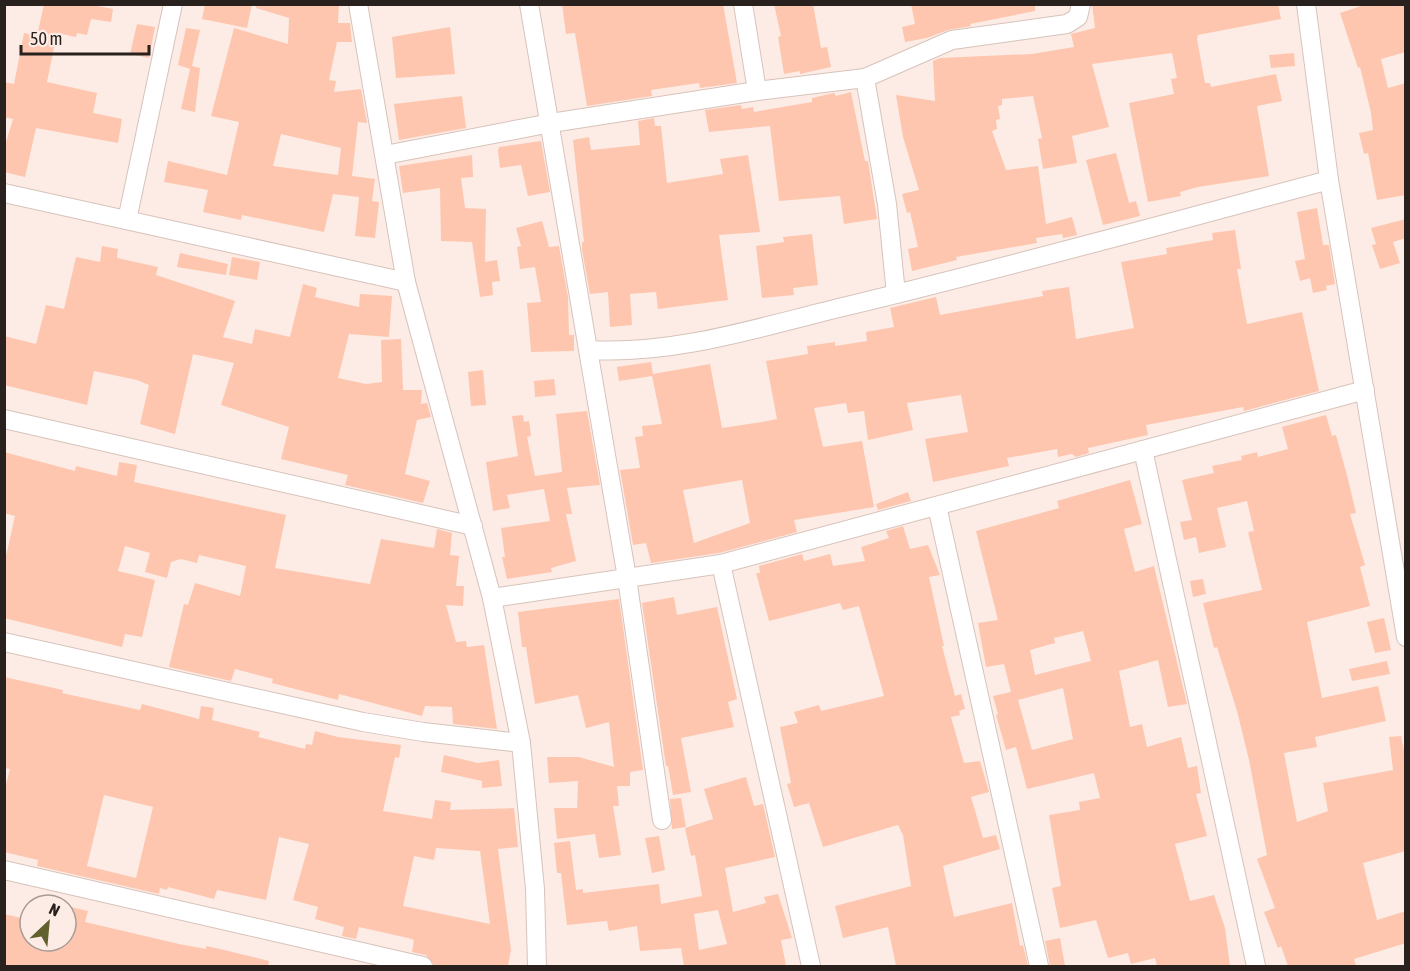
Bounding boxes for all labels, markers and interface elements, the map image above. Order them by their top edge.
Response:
scale bar [21,18,148,56]
text: 50 m [30,28,62,49]
north arrow [18,893,78,953]
text: N [46,899,63,920]

